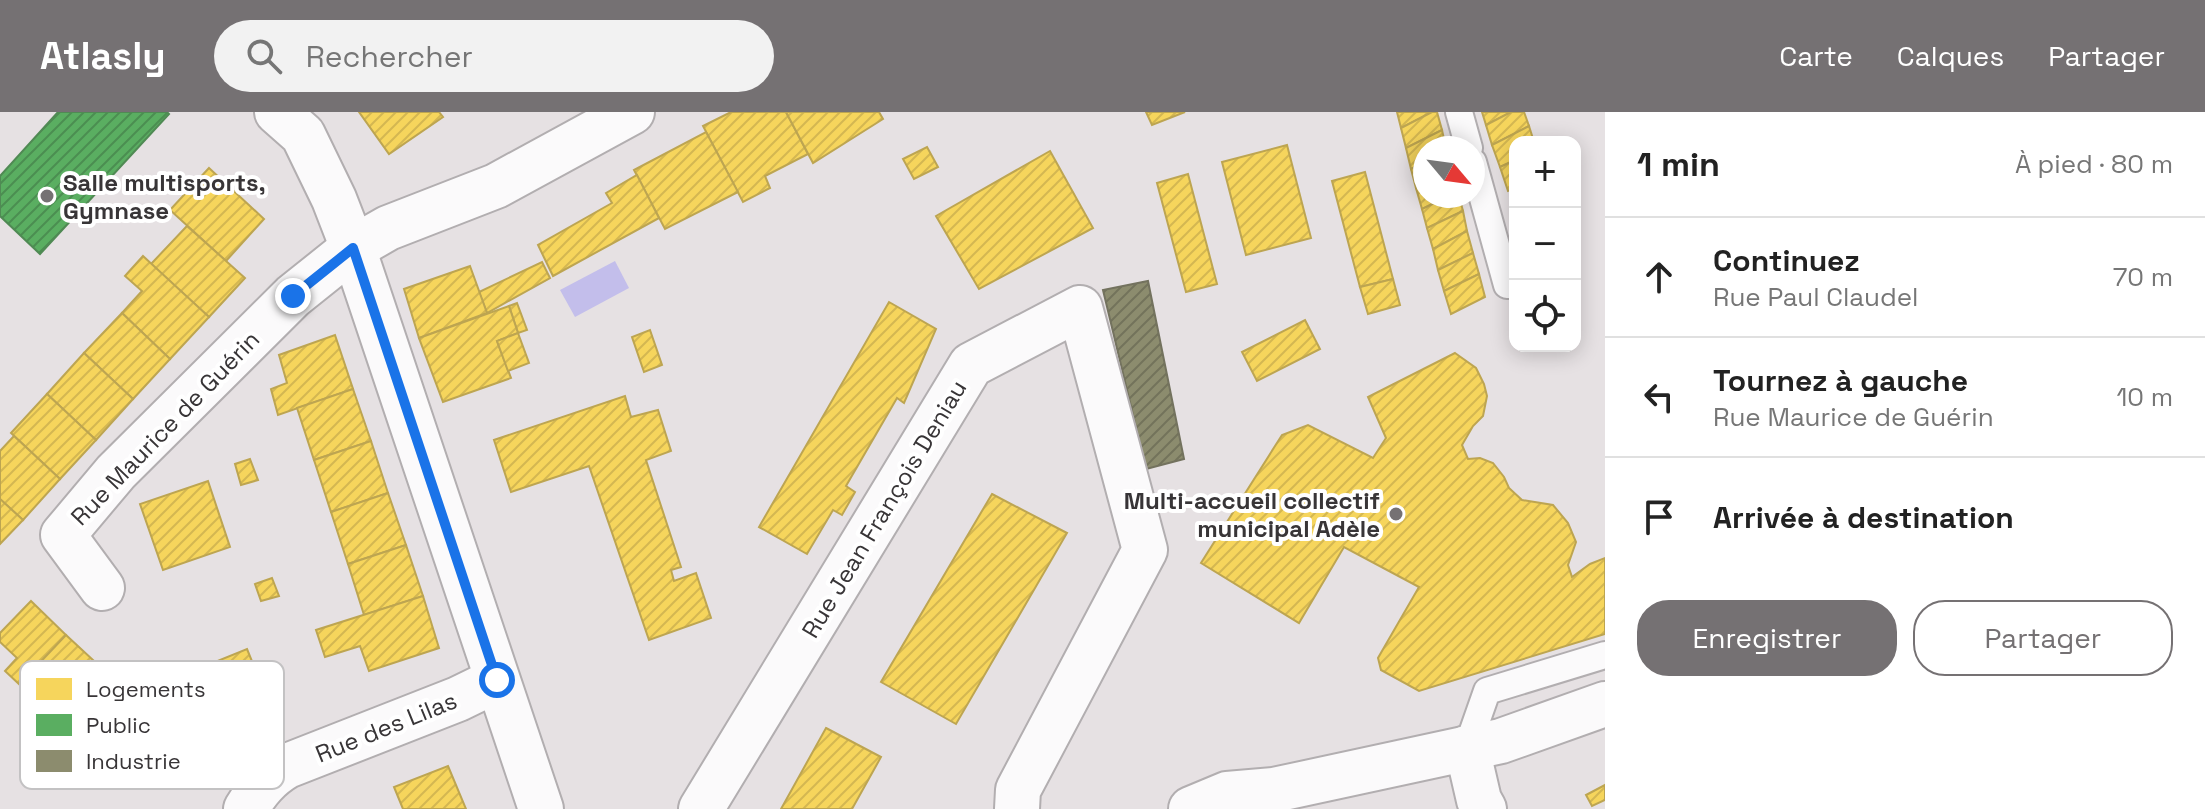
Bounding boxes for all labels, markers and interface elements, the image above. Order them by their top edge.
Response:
search box [214,20,774,92]
text: Atlasly [40,32,166,80]
icon: search [242,34,286,78]
text: Rechercher [306,37,473,76]
text: Carte [1779,38,1853,74]
text: Calques [1897,38,2004,74]
text: Partager [2048,38,2165,74]
north arrow [1413,136,1485,208]
map controls [1509,136,1581,352]
button: + [1509,136,1581,208]
text: 1 min [1637,143,1720,186]
text: À pied · 80 m [2015,147,2173,181]
place label: Salle multisports, Gymnase [63,167,266,226]
marker: Salle multisports, Gymnase [38,187,56,205]
button: − [1509,208,1581,280]
text: Continuez [1713,241,1860,280]
icon: ahead [1637,255,1681,299]
text: 70 m [2113,260,2173,294]
route end [275,278,311,314]
button: locate [1509,280,1581,352]
text: Rue Paul Claudel [1713,280,1918,314]
street label: Rue Maurice de Guérin [64,324,266,532]
text: Tournez à gauche [1713,361,1968,400]
street label: Rue Jean François Deniau [795,374,973,644]
icon: left [1637,375,1681,419]
text: 10 m [2116,380,2173,414]
text: Rue Maurice de Guérin [1713,400,1994,434]
place label: Multi-accueil collectif municipal Adèle [1124,485,1380,544]
icon: arrive [1637,495,1681,539]
text: Arrivée à destination [1713,498,2014,537]
marker: Multi-accueil collectif municipal Adèle [1387,505,1405,523]
button: Enregistrer [1637,600,1897,676]
button: Partager [1913,600,2173,676]
legend [20,661,284,789]
route start [479,662,515,698]
text: Logements [86,675,206,703]
street label: Rue des Lilas [311,685,461,769]
text: Public [86,711,151,739]
text: Industrie [86,747,181,775]

